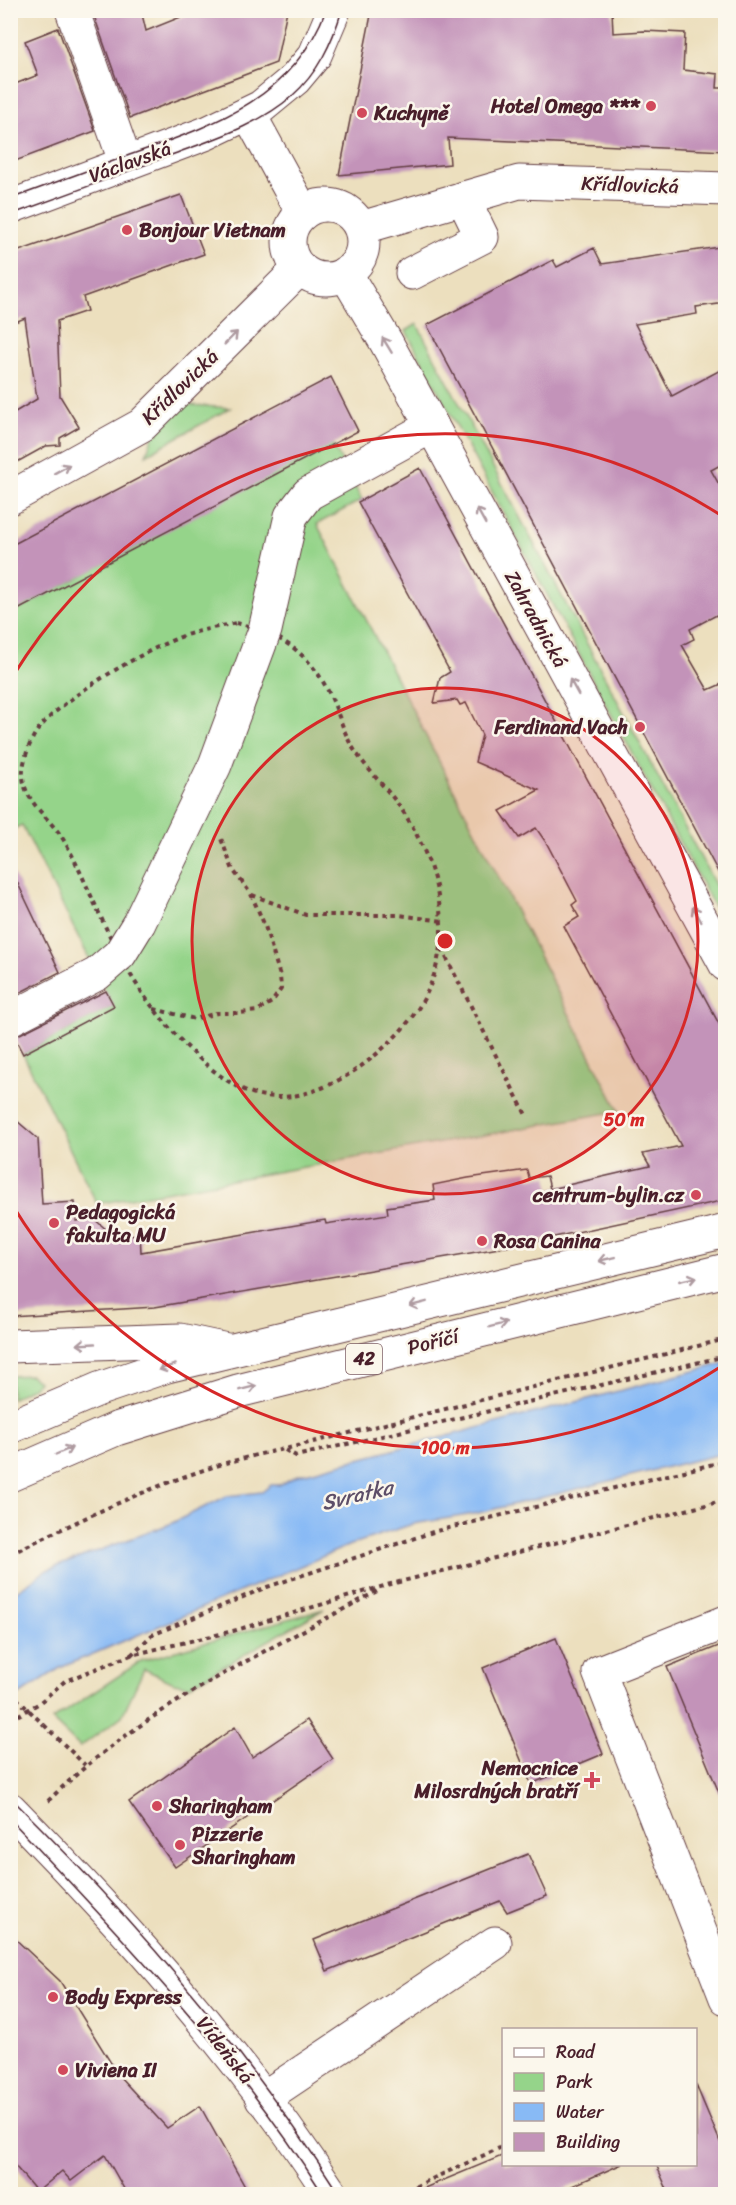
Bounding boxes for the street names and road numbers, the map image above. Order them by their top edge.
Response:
street label: Václavská [84,131,176,193]
street label: Křídlovická [581,166,679,204]
street label: Křídlovická [133,340,227,434]
street label: Zahradnická [495,564,577,674]
street label: Poříčí [404,1318,465,1365]
road number: 42 [346,1344,382,1374]
street label: Vídeňská [187,2008,263,2092]

